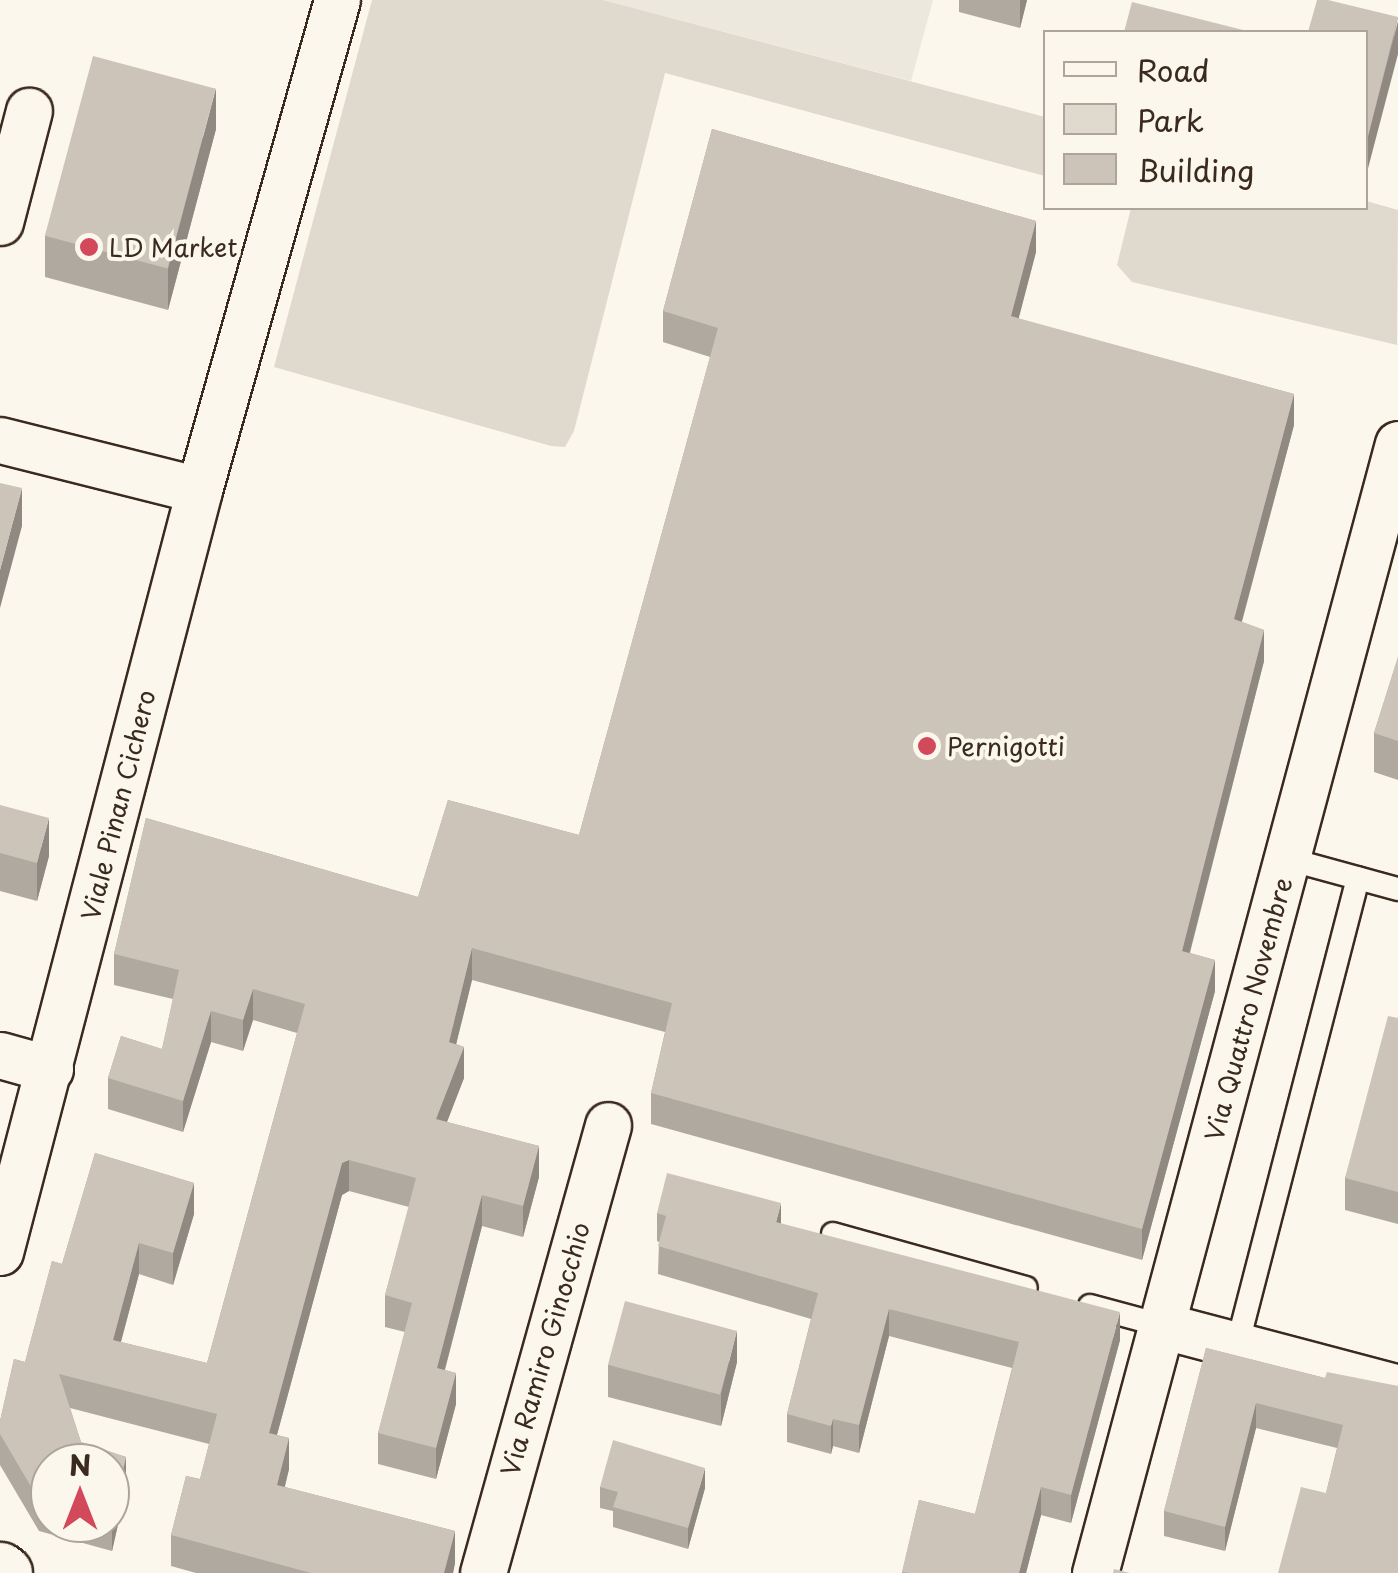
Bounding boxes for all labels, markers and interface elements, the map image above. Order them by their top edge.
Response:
legend [1043,30,1368,210]
text: Road [1137,47,1210,92]
text: Park [1137,97,1204,142]
text: Building [1137,147,1254,192]
place label: LD Market [109,232,240,262]
marker: LD Market [78,236,100,258]
street label: Viale Pinan Cichero [75,686,161,924]
place label: Pernigotti [947,731,1065,761]
marker: Pernigotti [916,735,938,757]
street label: Via Quattro Novembre [1198,874,1298,1144]
street label: Via Ramiro Ginocchio [495,1219,595,1479]
north arrow [30,1443,130,1543]
text: N [69,1443,91,1486]

